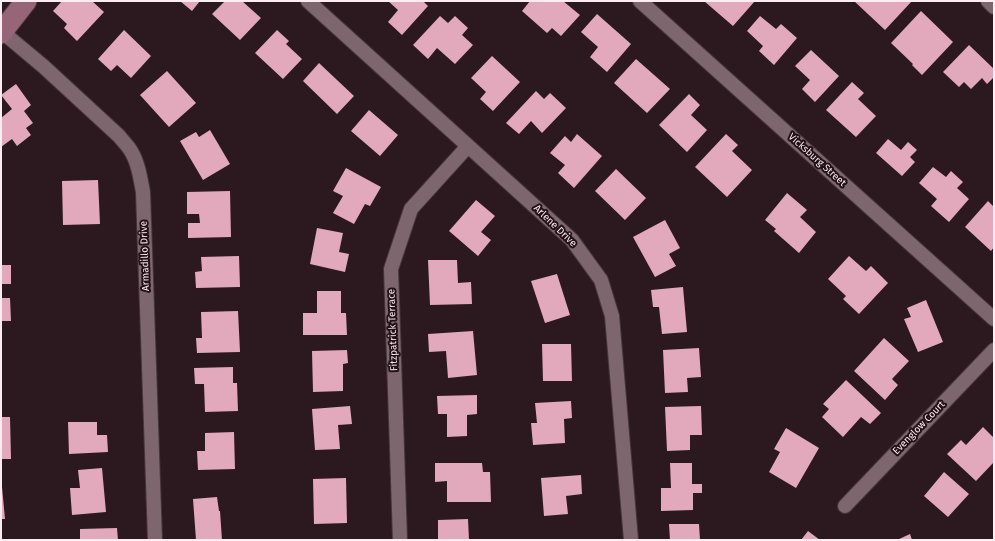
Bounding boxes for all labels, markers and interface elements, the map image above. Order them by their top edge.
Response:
street label: Vicksburg Street [786,131,848,189]
street label: Arlene Drive [531,202,579,250]
street label: Armadillo Drive [138,221,152,291]
street label: Fitzpatrick Terrace [386,289,400,371]
street label: Evenglow Court [891,399,947,457]

